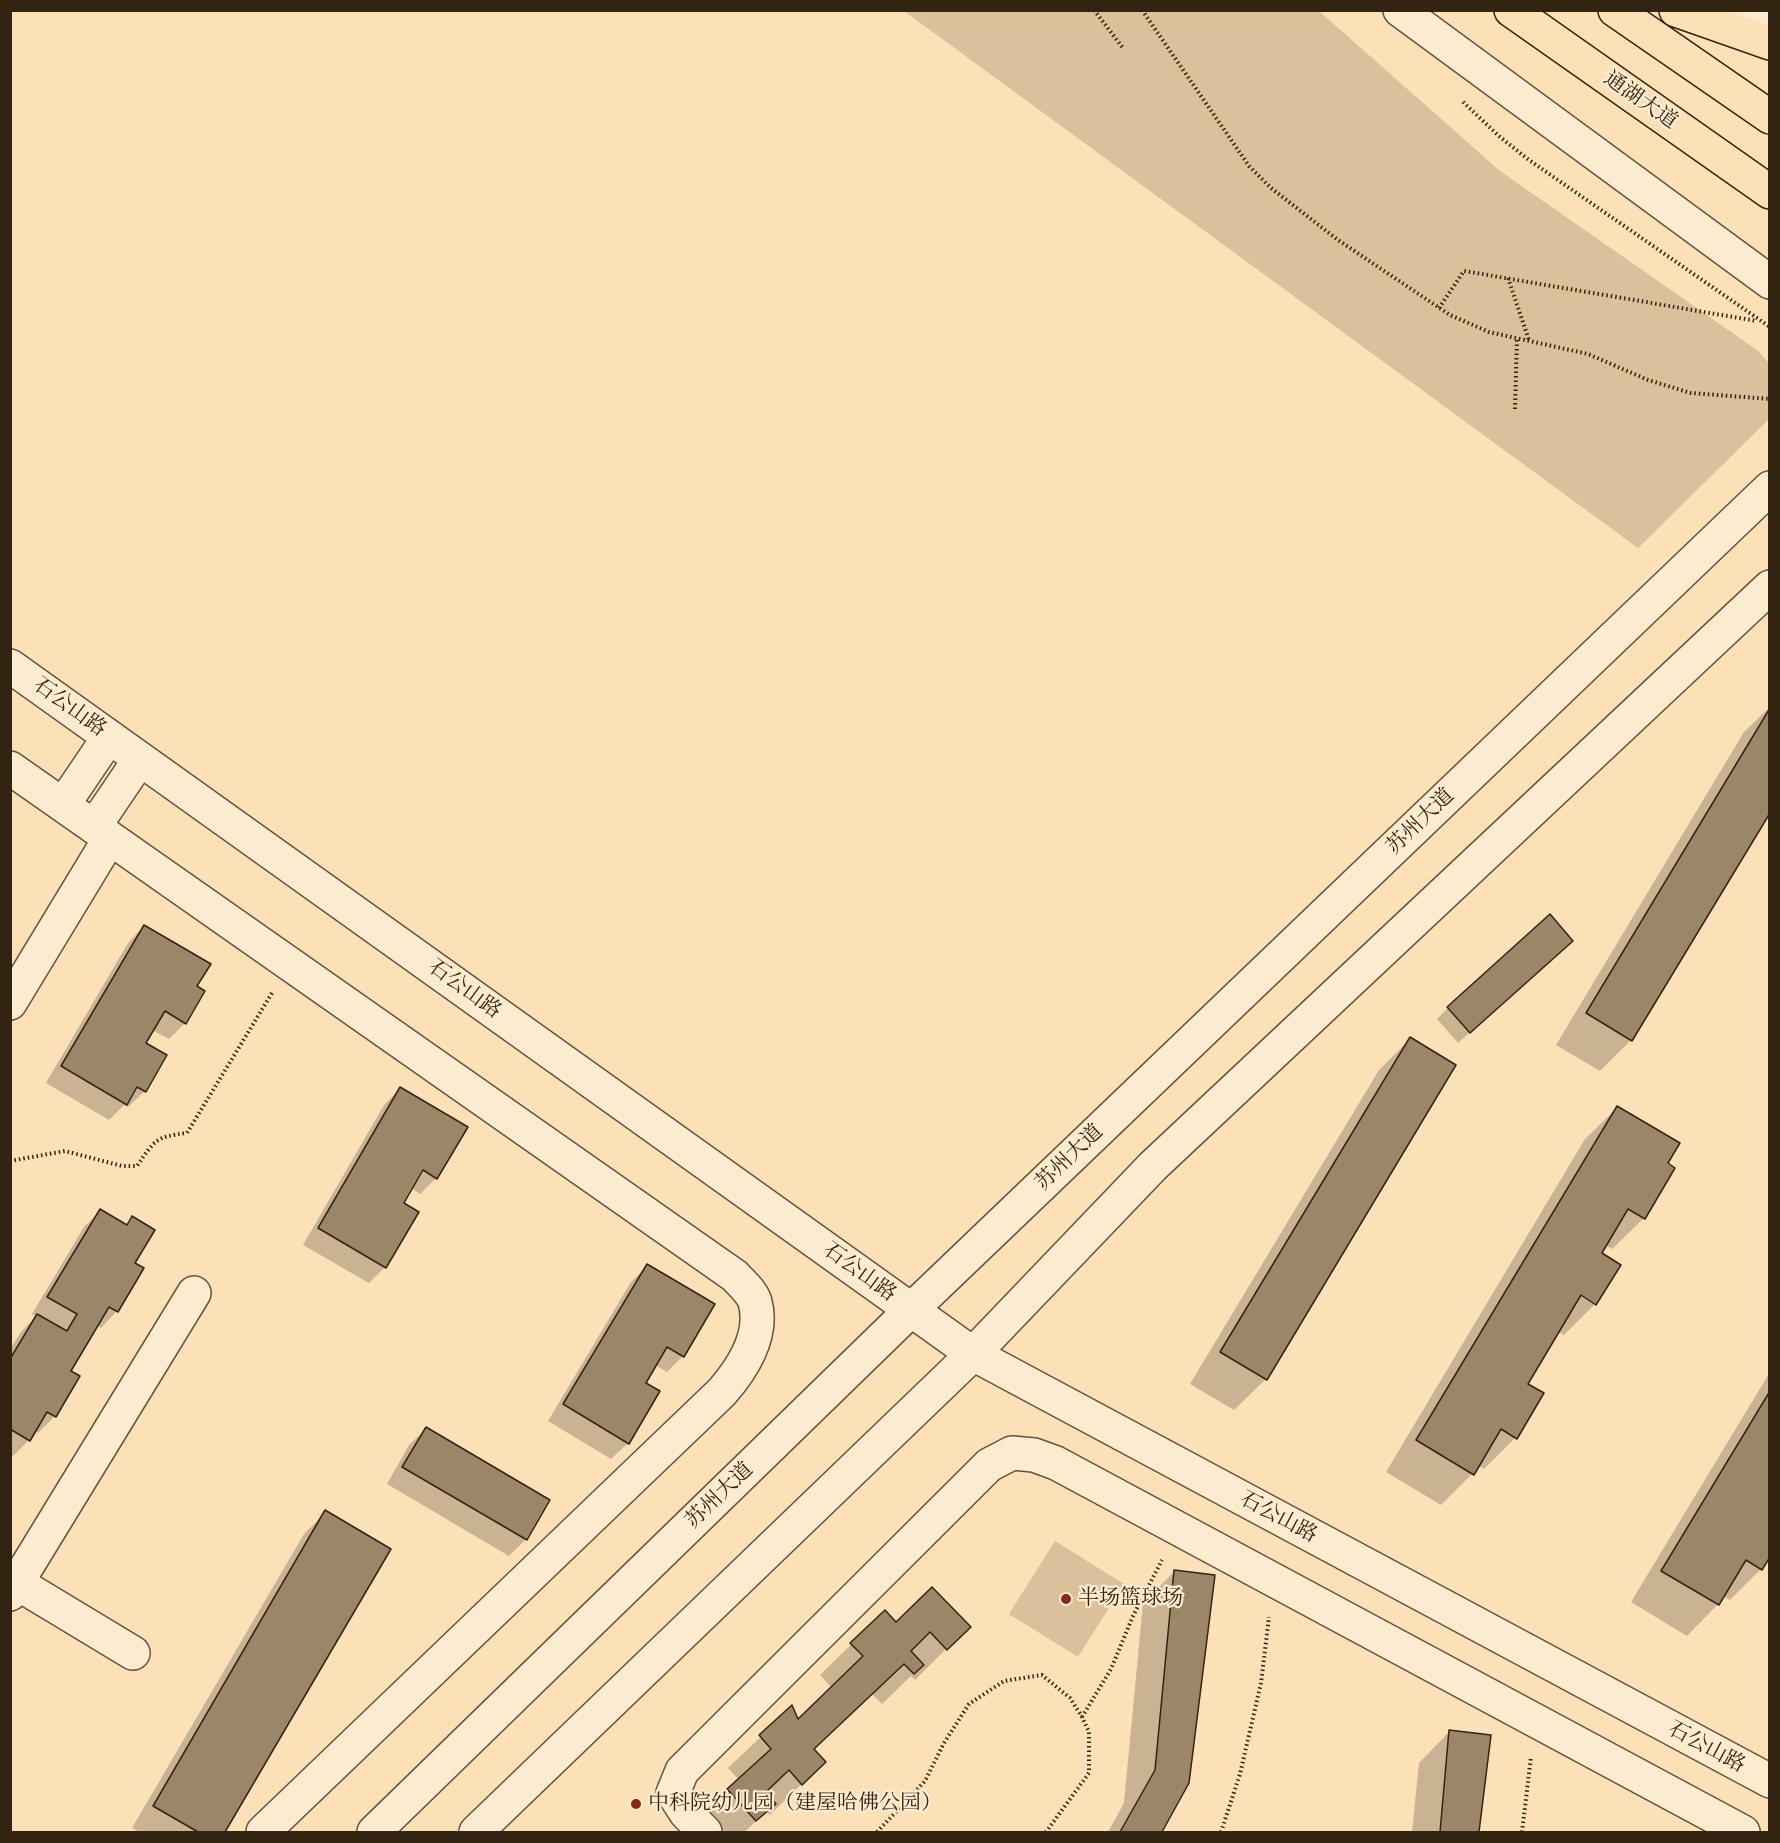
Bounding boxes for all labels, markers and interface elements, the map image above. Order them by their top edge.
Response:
street label: 通湖大道 [1598,67,1682,135]
street label: 石公山路 [28,673,110,743]
street label: 苏州大道 [1382,784,1460,860]
street label: 石公山路 [423,955,505,1025]
street label: 苏州大道 [1031,1120,1109,1196]
street label: 石公山路 [818,1238,900,1308]
street label: 苏州大道 [681,1458,759,1534]
street label: 石公山路 [1235,1487,1321,1549]
place label: 半场篮球场 [1078,1586,1183,1612]
marker: 半场篮球场 [1059,1592,1073,1606]
street label: 石公山路 [1663,1717,1749,1779]
place label: 中科院幼儿园（建屋哈佛公园） [648,1791,942,1817]
marker: 中科院幼儿园（建屋哈佛公园） [629,1797,643,1811]

